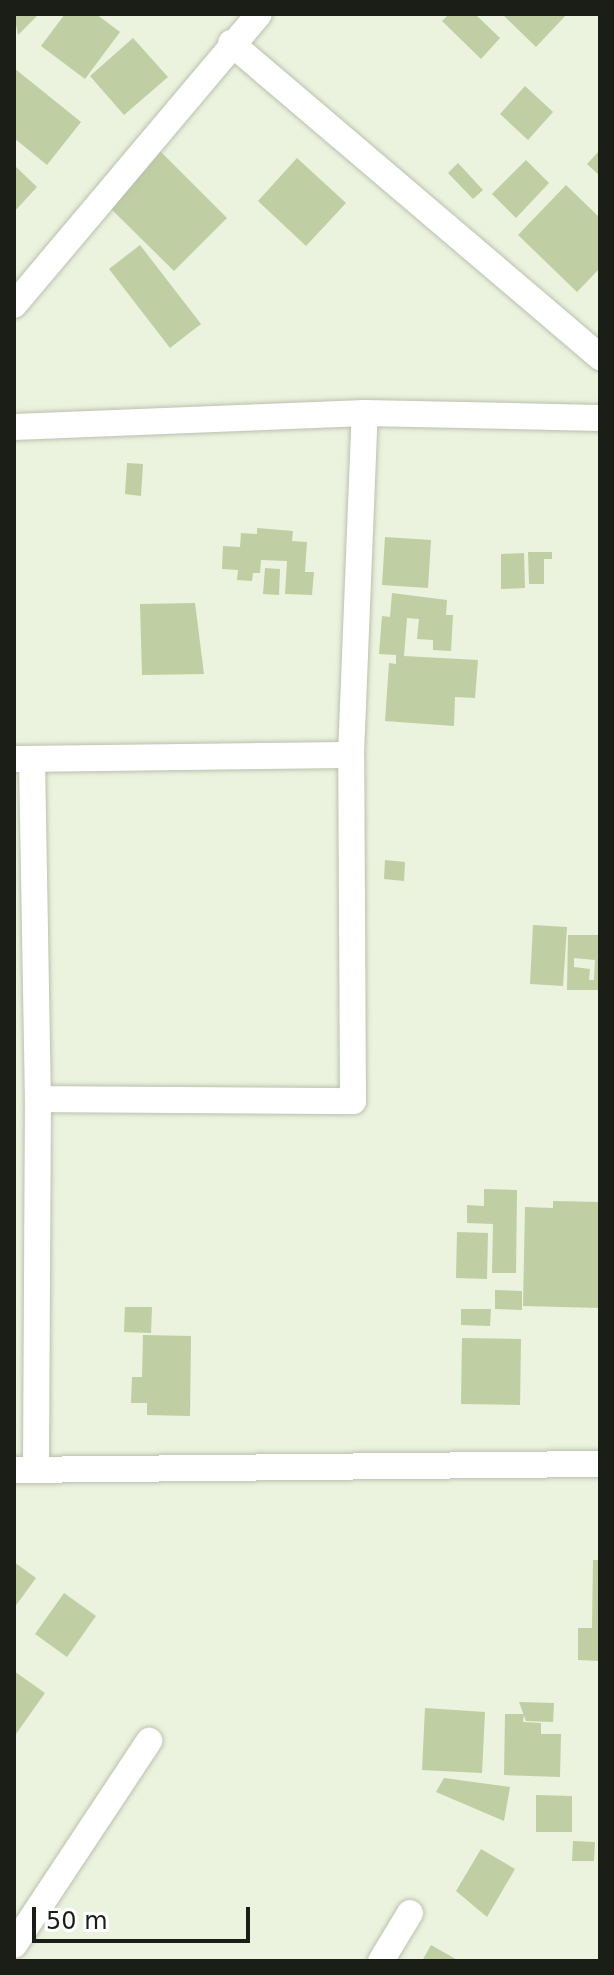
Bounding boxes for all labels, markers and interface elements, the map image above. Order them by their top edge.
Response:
scale bar [36,1891,254,1941]
text: 50 m [46,1907,108,1935]

